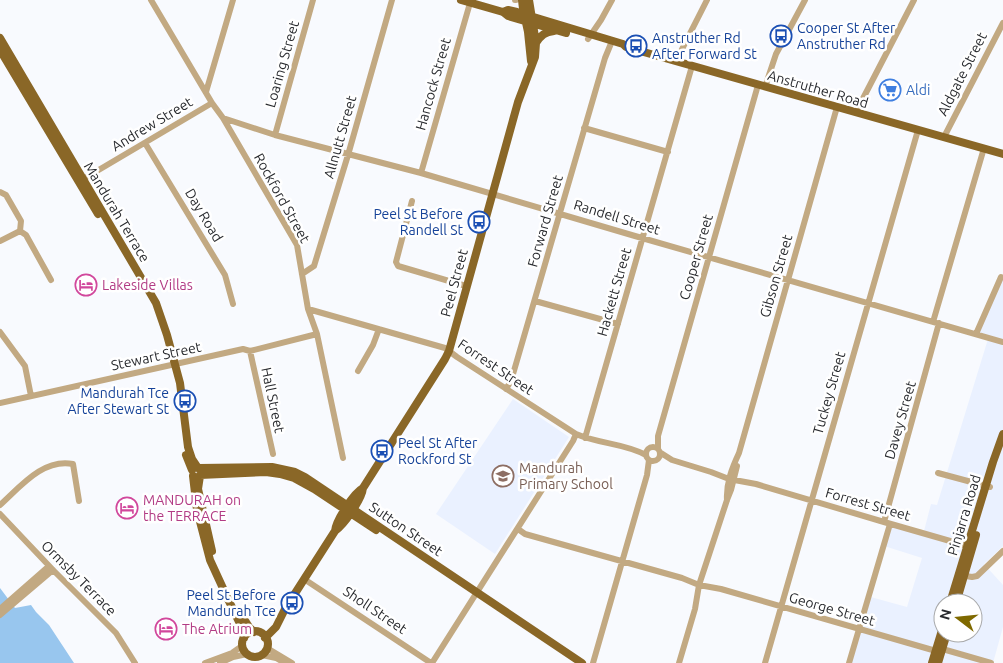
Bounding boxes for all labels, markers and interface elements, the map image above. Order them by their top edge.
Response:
street label: Loaring Street [262,18,302,109]
place label: Cooper St After Anstruther Rd [797,20,896,52]
bus stop icon: Cooper St After Anstruther Rd [769,24,793,48]
street label: Aldgate Street [934,29,990,118]
place label: Anstruther Rd After Forward St [652,30,757,62]
bus stop icon: Anstruther Rd After Forward St [624,34,648,58]
street label: Hancock Street [412,35,454,132]
street label: Anstruther Road [766,67,870,111]
supermarket icon: Aldi [878,78,902,102]
place label: Aldi [906,82,930,98]
street label: Andrew Street [109,93,196,154]
street label: Allnutt Street [320,93,360,180]
street label: Rockford Street [251,150,313,246]
street label: Mandurah Terrace [81,159,153,265]
street label: Forward Street [524,173,566,269]
street label: Day Road [182,185,226,245]
street label: Randell Street [572,196,663,238]
place label: Peel St Before Randell St [373,206,463,238]
bus stop icon: Peel St Before Randell St [467,210,491,234]
street label: Cooper Street [676,212,716,302]
street label: Gibson Street [757,232,796,319]
street label: Hackett Street [594,245,634,338]
street label: Peel Street [437,247,471,319]
hotel icon: Lakeside Villas [74,273,98,297]
place label: Lakeside Villas [102,277,193,293]
street label: Forrest Street [455,336,537,398]
street label: Stewart Street [109,339,203,373]
street label: Tuckey Street [810,349,849,436]
street label: Hall Street [258,366,288,435]
street label: Davey Street [881,379,919,461]
place label: Mandurah Tce After Stewart St [67,385,169,417]
bus stop icon: Mandurah Tce After Stewart St [173,389,197,413]
place label: Peel St After Rockford St [398,435,478,467]
bus stop icon: Peel St After Rockford St [370,439,394,463]
place label: Mandurah Primary School [519,460,613,492]
school or university icon: Mandurah Primary School [491,464,515,488]
street label: Pinjarra Road [944,473,984,557]
street label: Forrest Street [824,484,913,524]
place label: MANDURAH on the TERRACE [143,492,241,524]
hotel icon: MANDURAH on the TERRACE [115,496,139,520]
street label: Sutton Street [366,499,446,560]
street label: Ormsby Terrace [38,537,120,619]
street label: Sholl Street [340,583,410,637]
place label: Peel St Before Mandurah Tce [186,587,276,619]
street label: George Street [787,589,877,629]
bus stop icon: Peel St Before Mandurah Tce [280,591,304,615]
north arrow [933,593,983,643]
text: N [936,607,955,622]
hotel icon: The Atrium [154,617,178,641]
place label: The Atrium [182,621,252,637]

